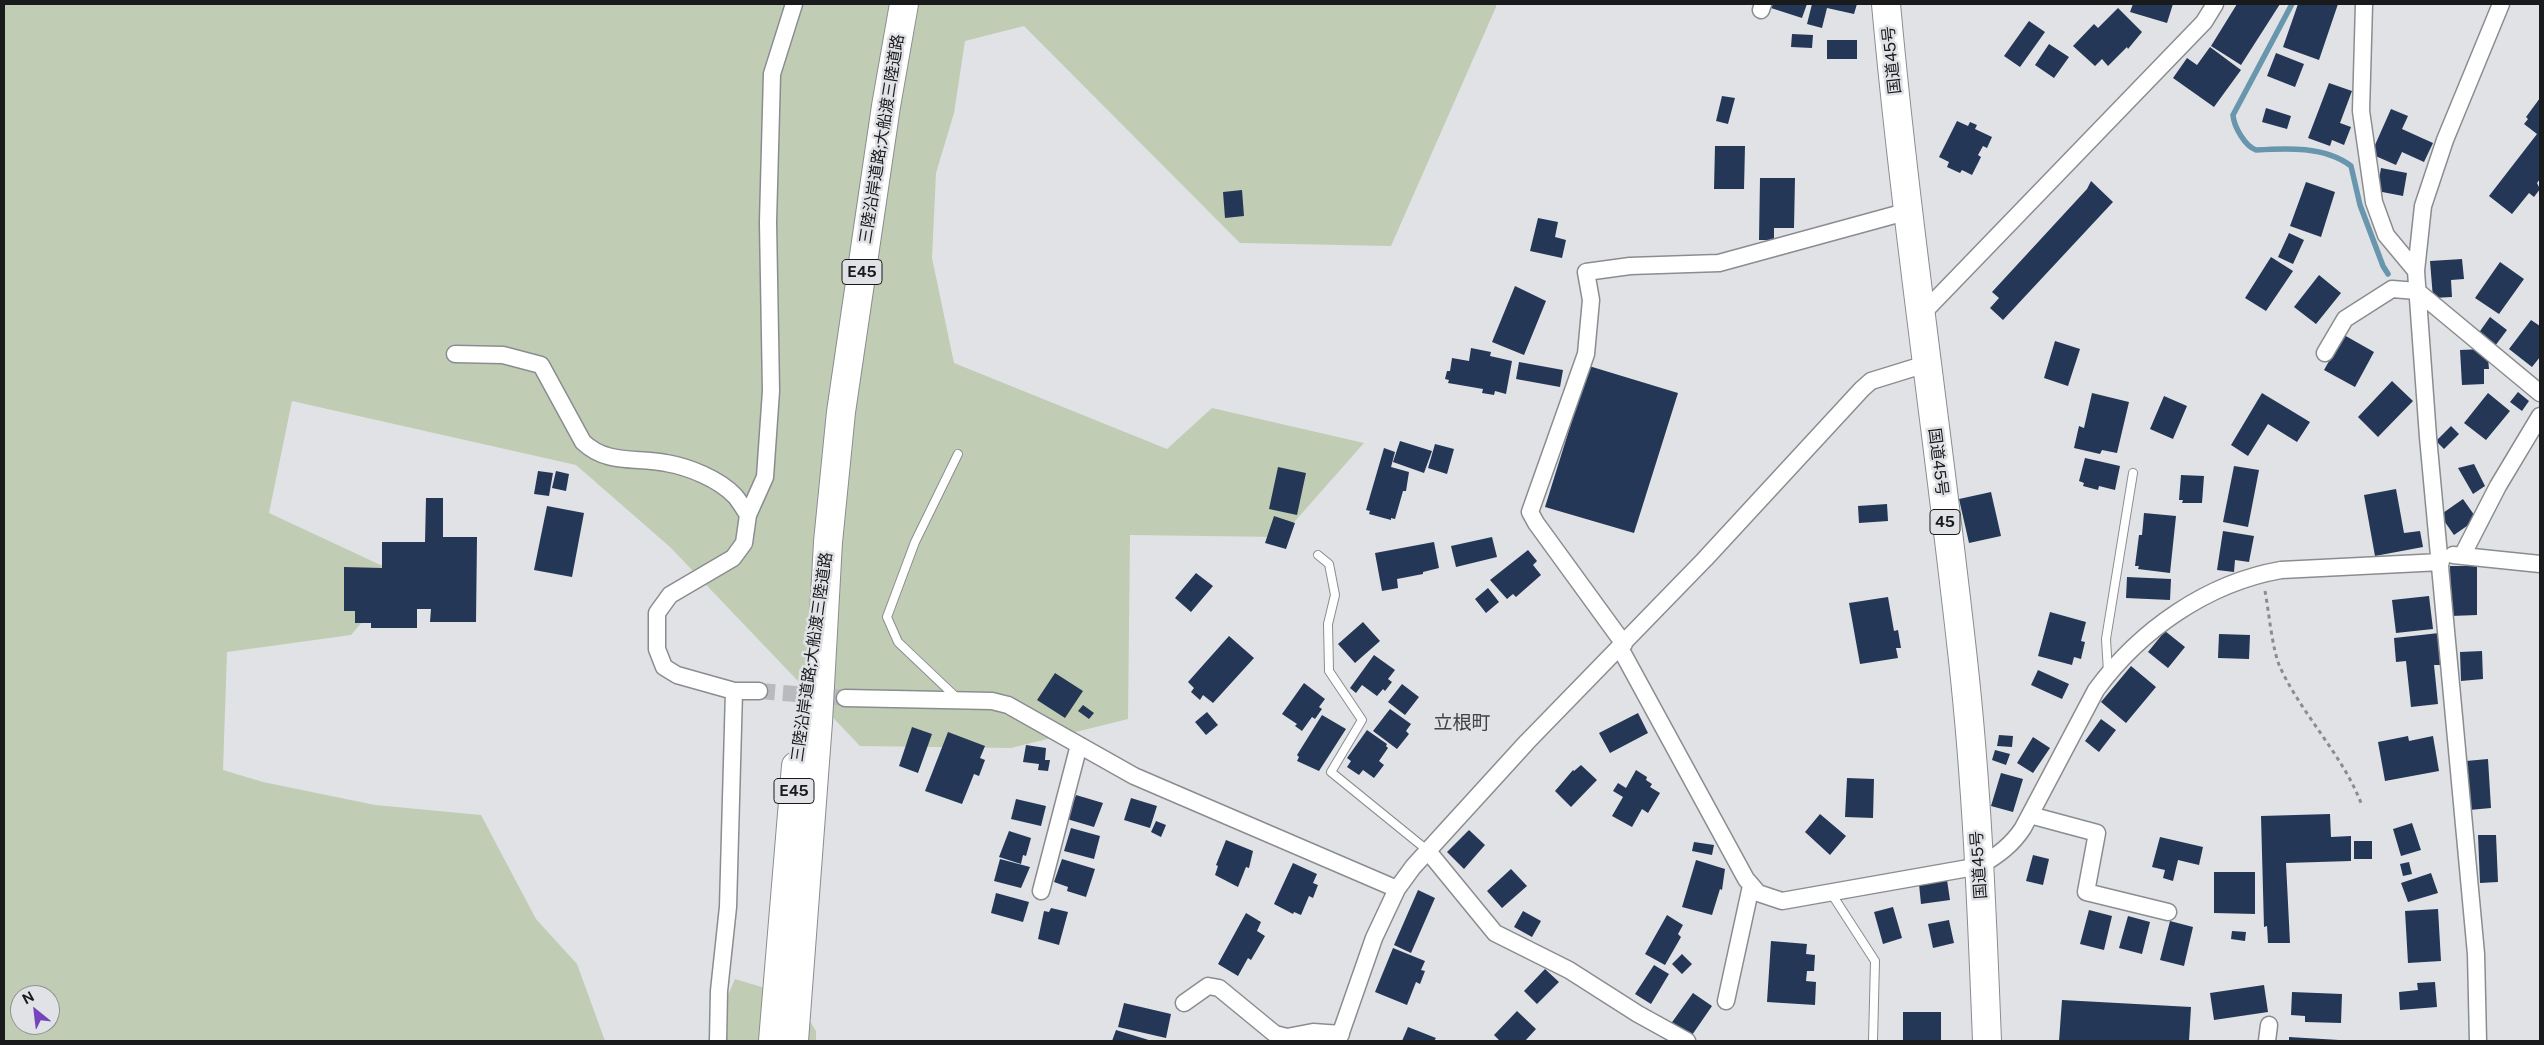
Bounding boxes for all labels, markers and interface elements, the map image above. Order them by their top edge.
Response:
street label: 国道45号 [1879,25,1905,95]
street label: 三陸沿岸道路;大船渡三陸道路 [856,33,908,245]
road number: E45 [842,260,882,284]
street label: 国道45号 [1924,427,1952,497]
road number: 45 [1930,510,1960,534]
street label: 三陸沿岸道路;大船渡三陸道路 [788,551,836,763]
district label: 立根町 [1434,712,1490,734]
road number: E45 [774,778,814,804]
street label: 国道45号 [1967,830,1991,900]
north arrow [10,985,60,1035]
text: N [20,988,37,1007]

